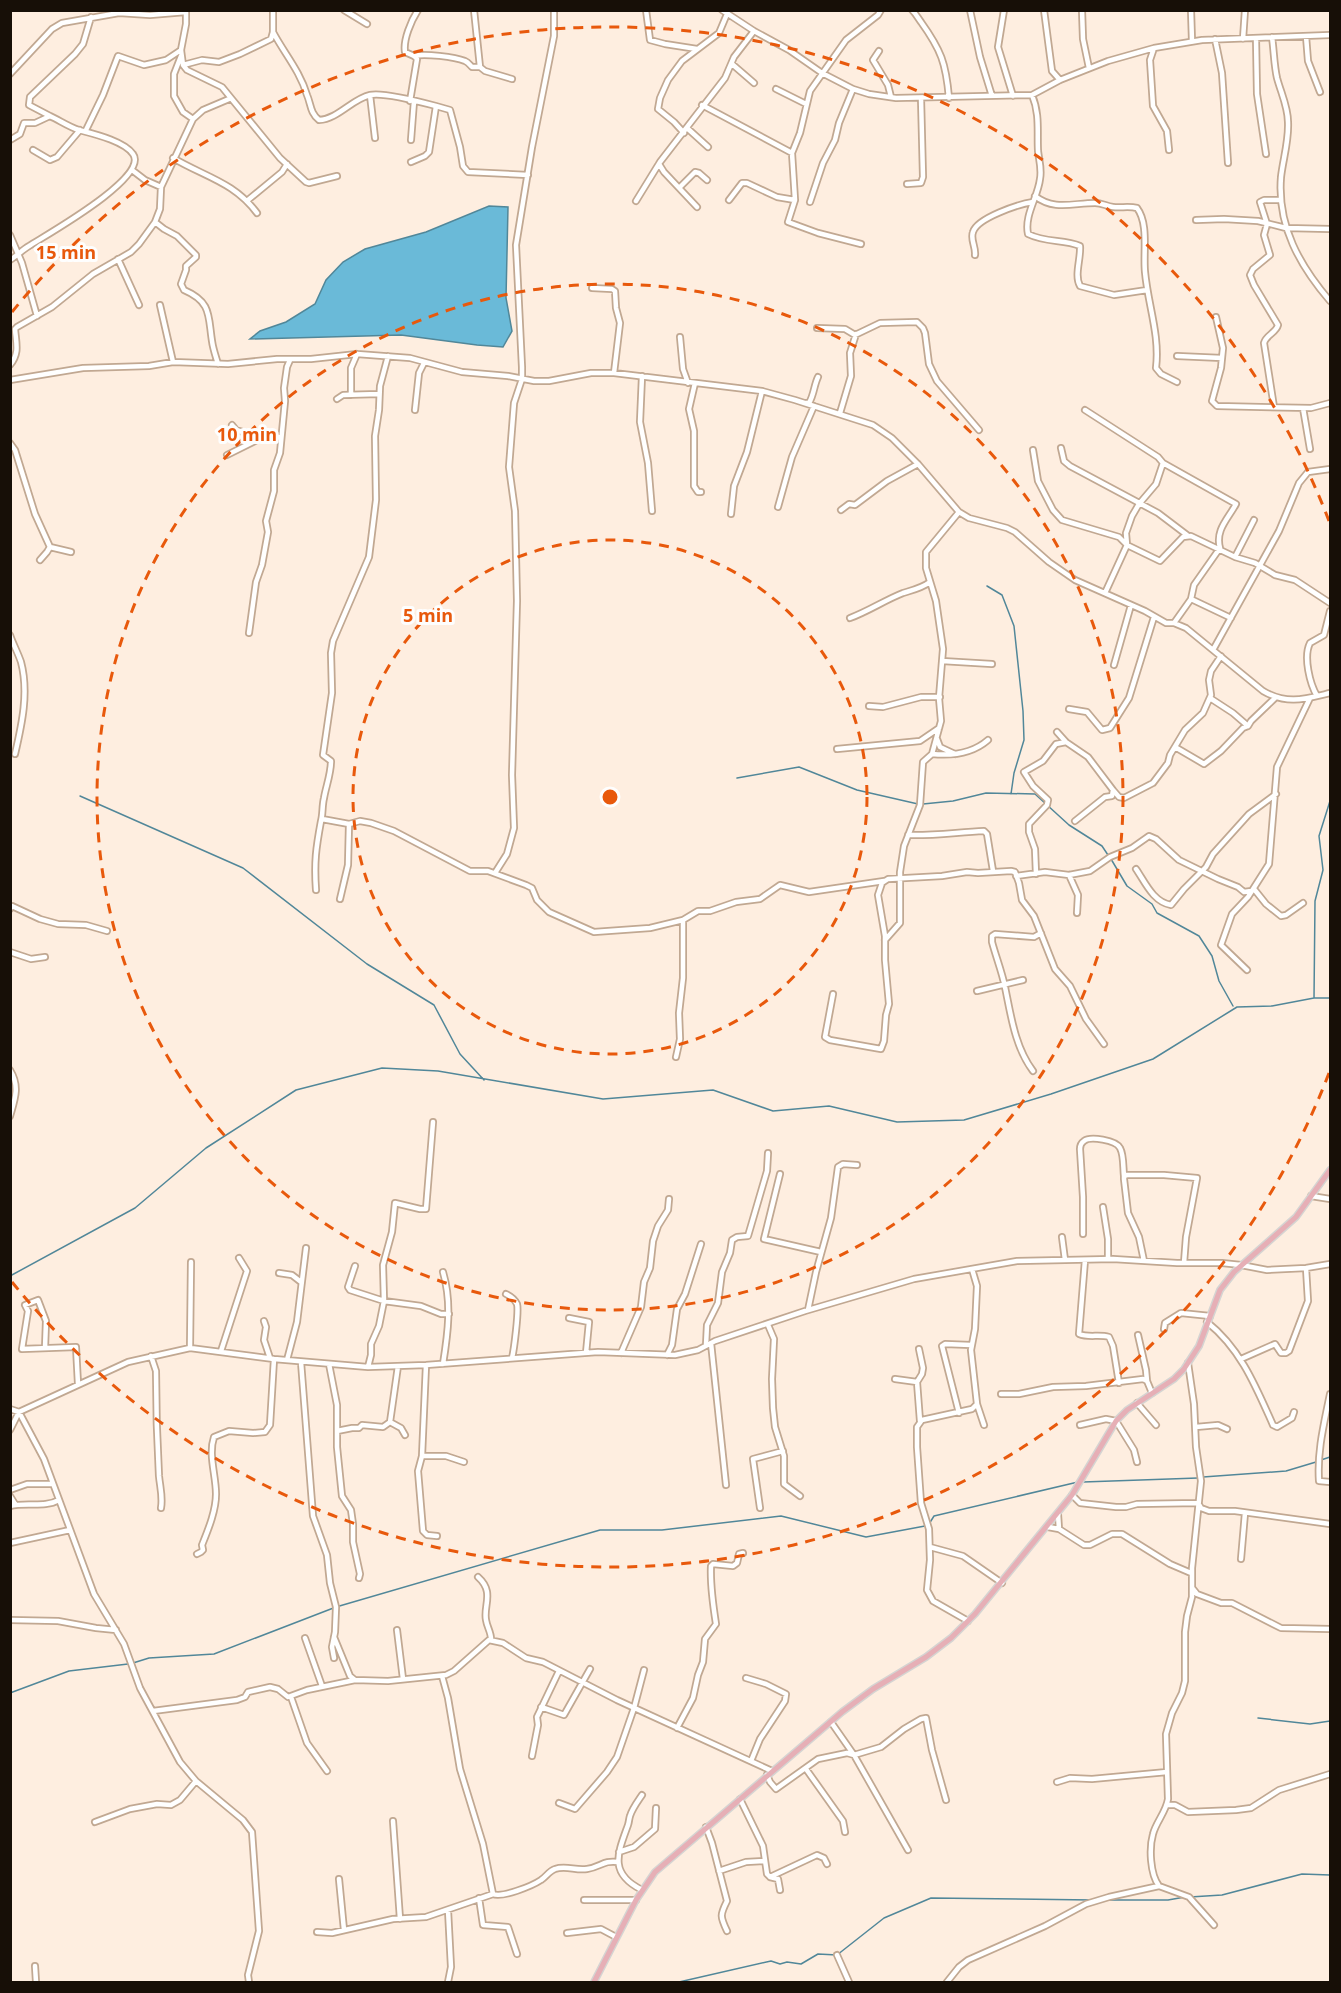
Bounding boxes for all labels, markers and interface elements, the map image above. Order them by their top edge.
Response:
text: 15 min [36,240,96,264]
text: 10 min [217,422,277,446]
text: 5 min [403,603,453,627]
centre of rings [600,787,620,807]

